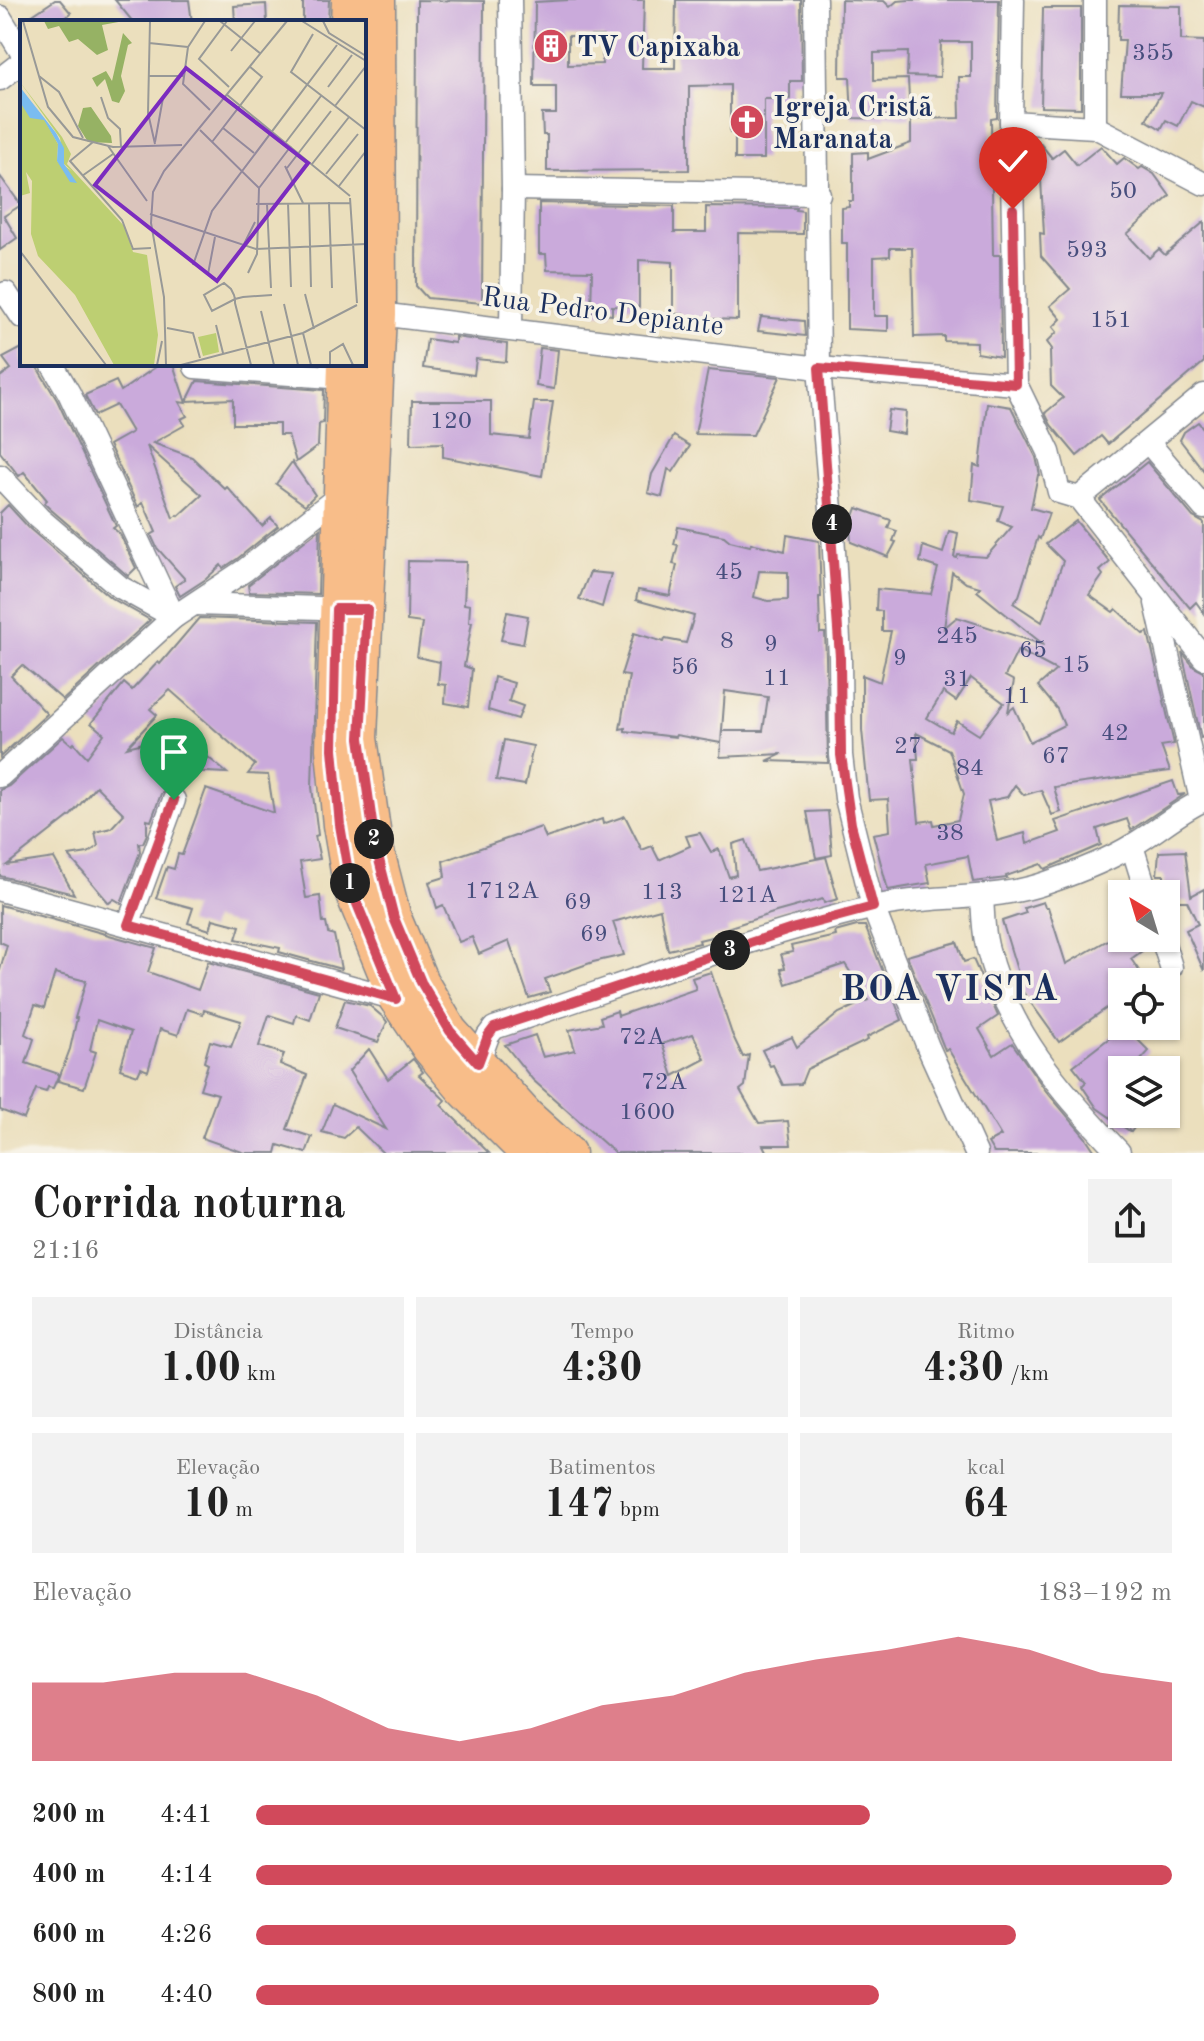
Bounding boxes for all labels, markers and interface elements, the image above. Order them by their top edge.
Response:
inset map [20,20,366,366]
building icon: TV Capixaba [532,27,570,65]
place label: TV Capixaba [577,35,741,63]
house number: 355 [1132,42,1174,66]
place label: Igreja Cristã Maranata [773,95,933,155]
church icon: Igreja Cristã Maranata [728,103,766,141]
pin [979,127,1047,209]
icon: check [991,139,1035,183]
house number: 50 [1109,180,1137,204]
house number: 593 [1066,239,1108,263]
street label: Rua Pedro Depiante [480,284,725,342]
house number: 151 [1090,309,1132,333]
house number: 120 [430,410,472,434]
pin: 4 [812,504,852,544]
text: 4 [826,513,838,535]
house number: 45 [715,561,743,585]
house number: 245 [936,625,978,649]
house number: 8 [720,630,734,654]
house number: 9 [764,633,778,657]
house number: 65 [1019,639,1047,663]
house number: 9 [893,647,907,671]
house number: 15 [1062,654,1090,678]
house number: 56 [671,656,699,680]
house number: 11 [763,667,791,691]
house number: 31 [943,668,971,692]
house number: 11 [1003,685,1031,709]
pin [140,718,208,800]
house number: 42 [1101,722,1129,746]
icon: arrive [152,730,196,774]
house number: 27 [894,735,922,759]
house number: 67 [1042,745,1070,769]
house number: 84 [956,757,984,781]
pin: 2 [354,819,394,859]
house number: 38 [936,822,964,846]
text: 2 [368,828,380,850]
pin: 1 [330,863,370,903]
text: 1 [344,872,356,894]
house number: 1712A [465,880,539,904]
north arrow [1108,880,1180,952]
map controls [1108,880,1180,1128]
house number: 113 [641,881,683,905]
house number: 121A [717,884,777,908]
house number: 69 [564,891,592,915]
house number: 69 [580,923,608,947]
pin: 3 [710,930,750,970]
text: 3 [724,939,736,961]
button: locate [1108,968,1180,1040]
district label: BOA VISTA [840,973,1060,1009]
house number: 72A [619,1026,665,1050]
button: layers [1108,1056,1180,1128]
house number: 72A [641,1071,687,1095]
house number: 1600 [619,1101,675,1125]
button: share [1088,1179,1172,1263]
text: Corrida noturna [32,1183,346,1227]
text: 21:16 [32,1238,100,1264]
text: Distância [173,1321,263,1343]
text: Tempo [570,1321,634,1343]
text: Ritmo [957,1321,1015,1343]
text: 1.00 [160,1350,241,1390]
text: 4:30 [562,1350,642,1390]
text: 4:30 [923,1350,1004,1390]
text: km [241,1363,276,1385]
text: /km [1004,1363,1049,1385]
text: Elevação [176,1457,260,1479]
text: Batimentos [548,1457,656,1479]
text: kcal [967,1457,1005,1479]
text: 10 [183,1486,229,1526]
text: 147 [544,1486,614,1526]
text: 64 [963,1486,1009,1526]
text: m [229,1499,253,1521]
text: bpm [614,1499,660,1521]
text: Elevação [32,1580,132,1606]
text: 183–192 m [1037,1580,1172,1606]
text: 200 m [32,1802,105,1828]
text: 4:41 [160,1802,213,1828]
text: 400 m [32,1862,105,1888]
text: 4:14 [160,1862,213,1888]
text: 600 m [32,1922,105,1948]
text: 4:26 [160,1922,213,1948]
text: 800 m [32,1982,105,2008]
text: 4:40 [160,1982,213,2008]

